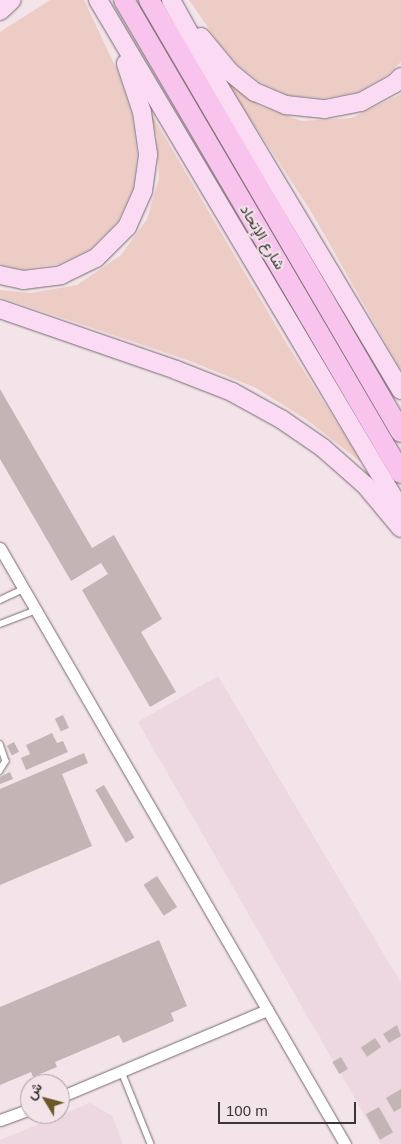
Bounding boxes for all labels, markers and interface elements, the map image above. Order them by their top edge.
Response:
street label: شارع الإتحاد [237,201,289,273]
north arrow [20,1074,70,1124]
text: ش [22,1079,45,1102]
scale bar [221,1092,358,1124]
text: 100 m [226,1102,268,1119]

